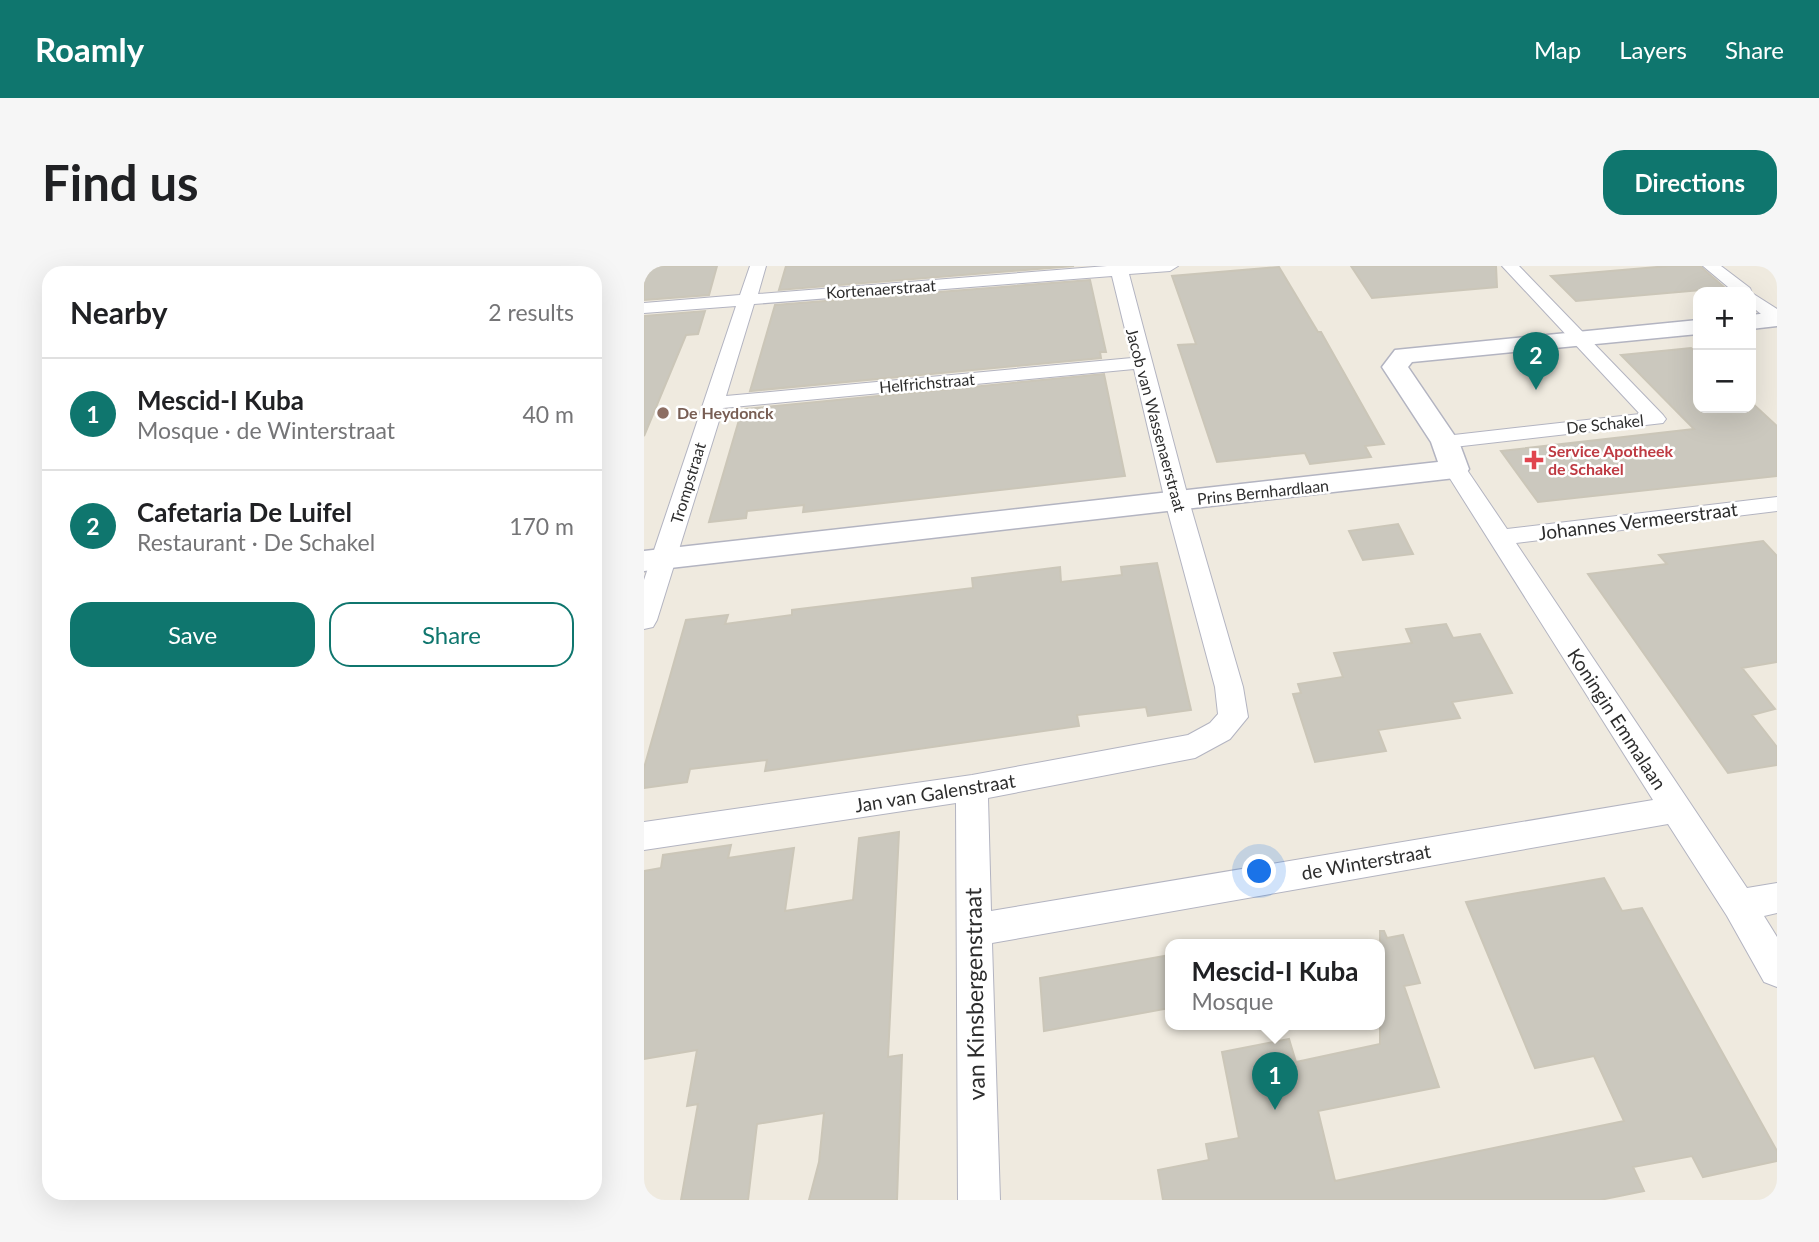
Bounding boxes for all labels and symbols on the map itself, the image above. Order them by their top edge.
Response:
street label: Kortenaerstraat [825,275,937,302]
street label: Jacob van Wassenaerstraat [1123,326,1190,514]
pin: 2 [1513,332,1559,390]
street label: Helfrichstraat [878,369,976,396]
place label: De Heydonck [677,403,774,422]
marker: De Heydonck [655,405,671,421]
street label: De Schakel [1565,410,1645,437]
street label: Trompstraat [666,440,709,526]
place label: Service Apotheek de Schakel [1548,441,1674,478]
marker: Service Apotheek de Schakel [1526,452,1542,468]
street label: Prins Bernhardlaan [1196,475,1330,508]
street label: Johannes Vermeerstraat [1537,497,1739,544]
street label: Koningin Emmalaan [1563,644,1672,794]
street label: Jan van Galenstraat [853,768,1017,817]
street label: de Winterstraat [1299,839,1433,884]
your location [1242,854,1276,888]
street label: van Kinsbergenstraat [958,887,990,1101]
pin: 1 [1252,1052,1298,1110]

